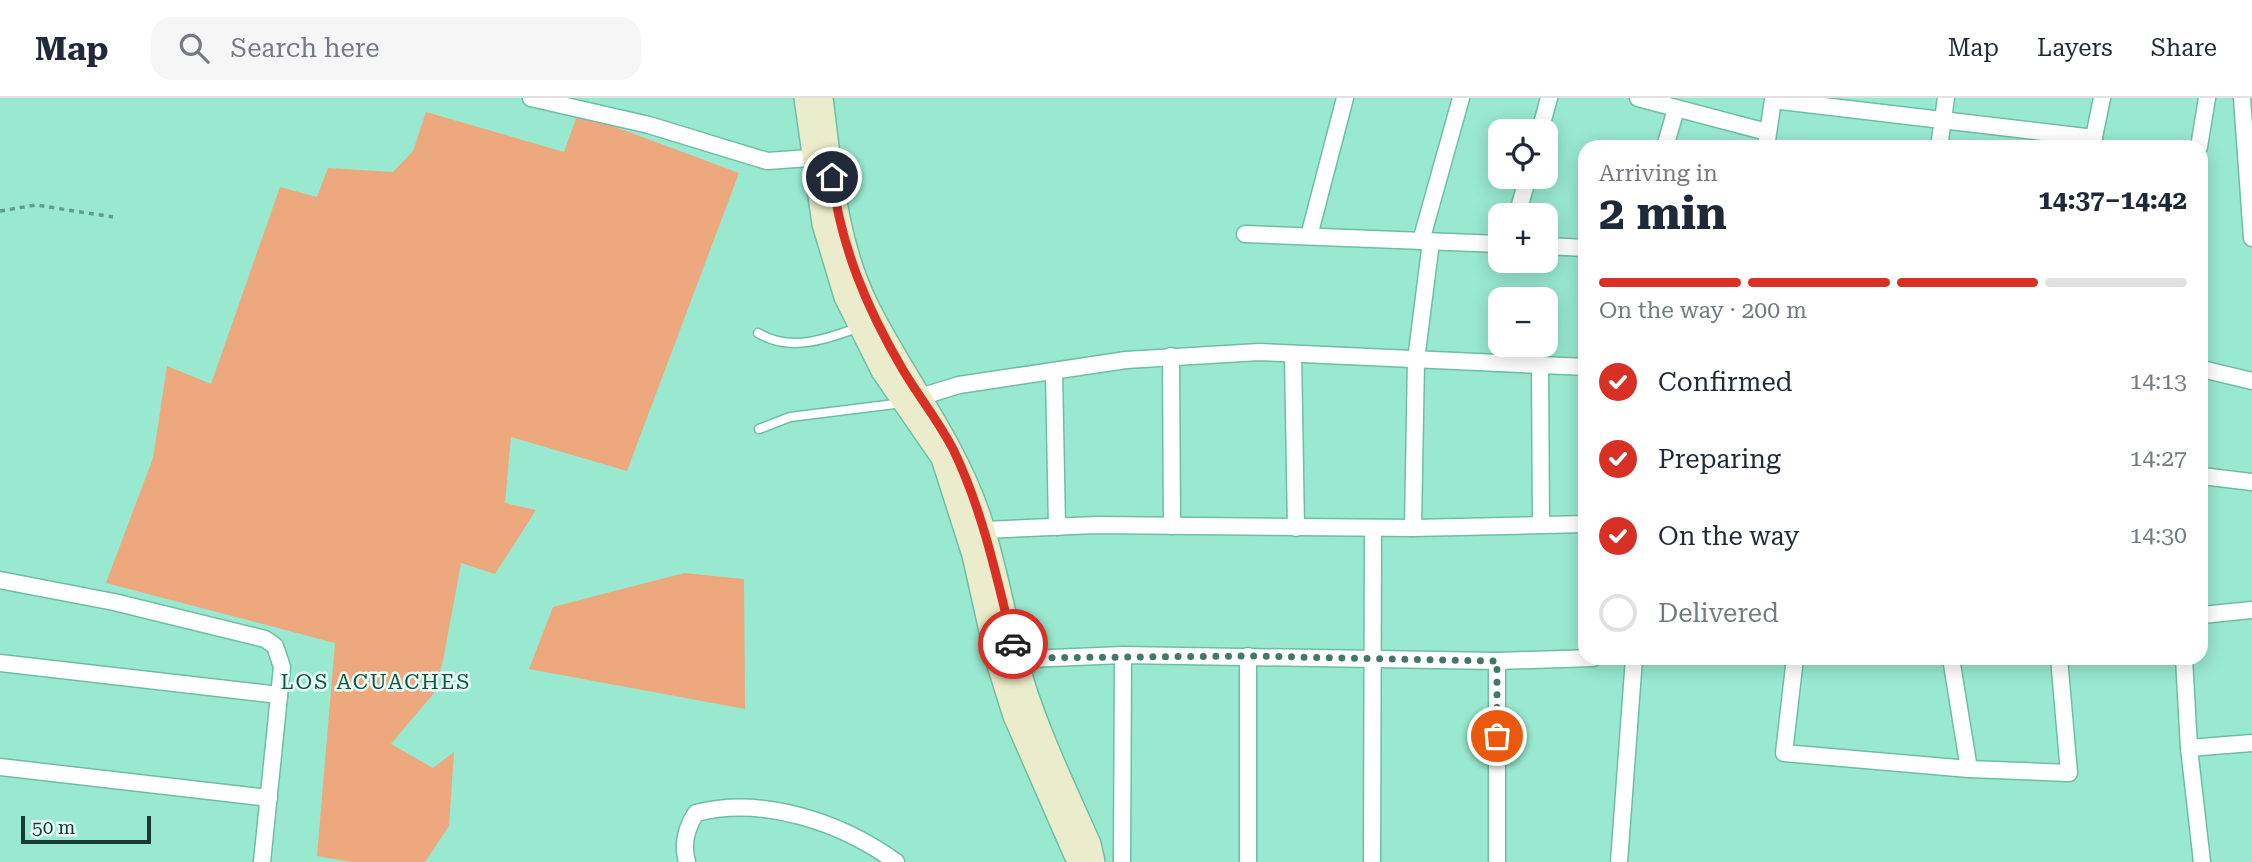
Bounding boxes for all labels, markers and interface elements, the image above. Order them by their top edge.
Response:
search box [151,17,641,80]
text: Map [35,29,109,68]
icon: search [175,29,213,67]
text: Search here [231,33,380,63]
text: Map [1948,34,1999,62]
text: Layers [2037,34,2113,62]
text: Share [2151,34,2217,62]
map controls [1488,119,1558,357]
button: locate [1488,119,1558,189]
pin [802,147,862,207]
icon: home [813,158,851,196]
text: Arriving in [1599,160,1718,187]
text: 14:37–14:42 [2038,185,2187,215]
text: 2 min [1599,186,1727,240]
button: + [1488,203,1558,273]
button: − [1488,287,1558,357]
text: On the way · 200 m [1599,297,1807,324]
icon: check [1599,363,1637,401]
text: Confirmed [1658,367,1793,397]
text: 14:13 [2130,368,2187,395]
icon: check [1599,440,1637,478]
text: Preparing [1658,444,1781,474]
text: 14:27 [2130,445,2187,472]
icon: check [1599,517,1637,555]
text: On the way [1658,521,1799,551]
text: 14:30 [2130,522,2187,549]
text: Delivered [1658,598,1779,628]
courier [978,609,1048,679]
icon: car [994,625,1032,663]
district label: LOS ACUACHES [281,670,471,694]
pin [1467,706,1527,766]
icon: bag [1478,717,1516,755]
scale bar [21,813,150,845]
text: 50 m [32,816,75,839]

